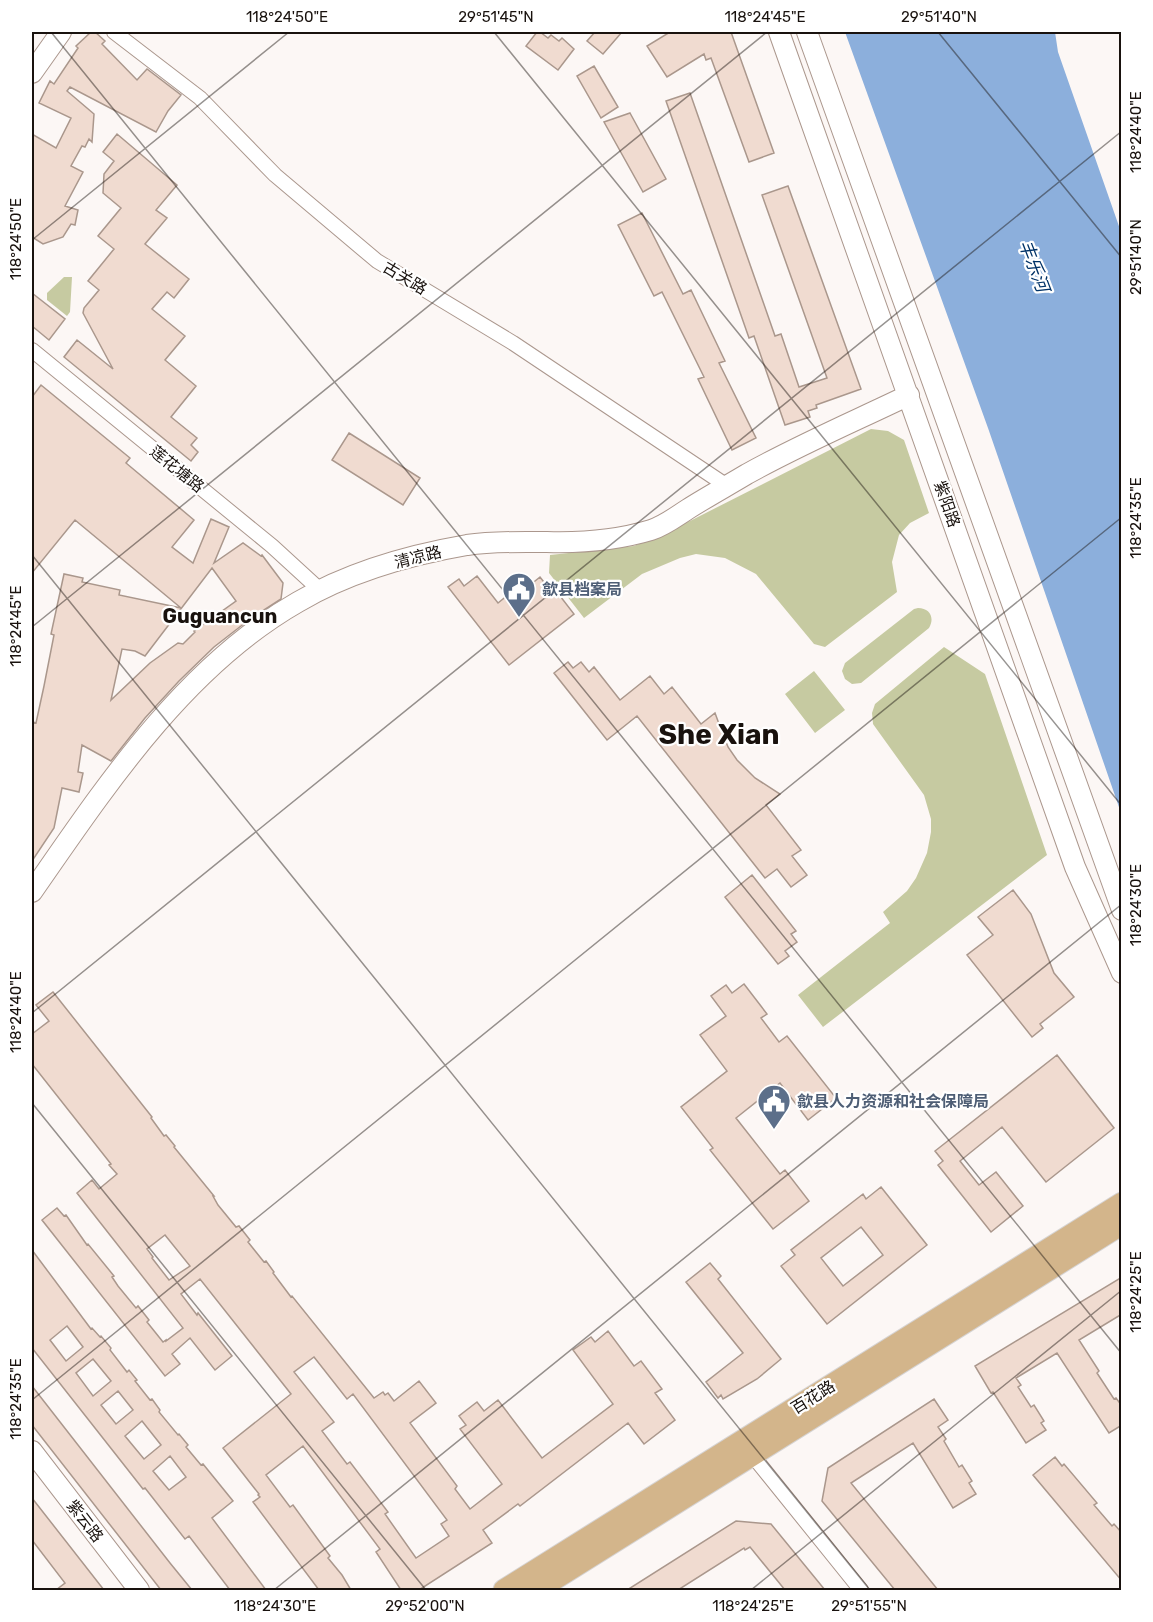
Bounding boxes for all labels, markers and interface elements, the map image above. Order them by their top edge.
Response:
text: 118°24'50"E [246,8,328,26]
text: 29°51'45"N [458,8,534,26]
text: 118°24'45"E [724,8,806,26]
text: 29°51'40"N [901,8,977,26]
text: 118°24'40"E [1127,91,1145,173]
text: 118°24'50"E [7,198,25,280]
text: 29°51'40"N [1127,219,1145,295]
water label: 丰乐河 [1014,237,1055,298]
street label: 古关路 [380,257,430,299]
street label: 莲花塘路 [146,441,208,497]
text: 118°24'35"E [1127,477,1145,559]
street label: 紫阳路 [930,478,964,530]
street label: 清凉路 [392,542,444,572]
public building icon: 歙县档案局 [501,571,537,618]
place label: 歙县档案局 [542,580,622,599]
text: 118°24'45"E [7,585,25,667]
district label: Guguancun [163,604,277,628]
district label: She Xian [658,718,780,751]
text: 118°24'30"E [1127,864,1145,946]
text: 118°24'40"E [7,971,25,1053]
public building icon: 歙县人力资源和社会保障局 [756,1083,792,1130]
place label: 歙县人力资源和社会保障局 [797,1092,989,1111]
text: 118°24'25"E [1127,1251,1145,1333]
text: 118°24'35"E [7,1358,25,1440]
street label: 百花路 [788,1376,838,1418]
street label: 紫云路 [63,1496,107,1546]
text: 118°24'30"E [234,1597,316,1615]
text: 29°52'00"N [385,1597,465,1615]
text: 118°24'25"E [712,1597,794,1615]
text: 29°51'55"N [831,1597,907,1615]

